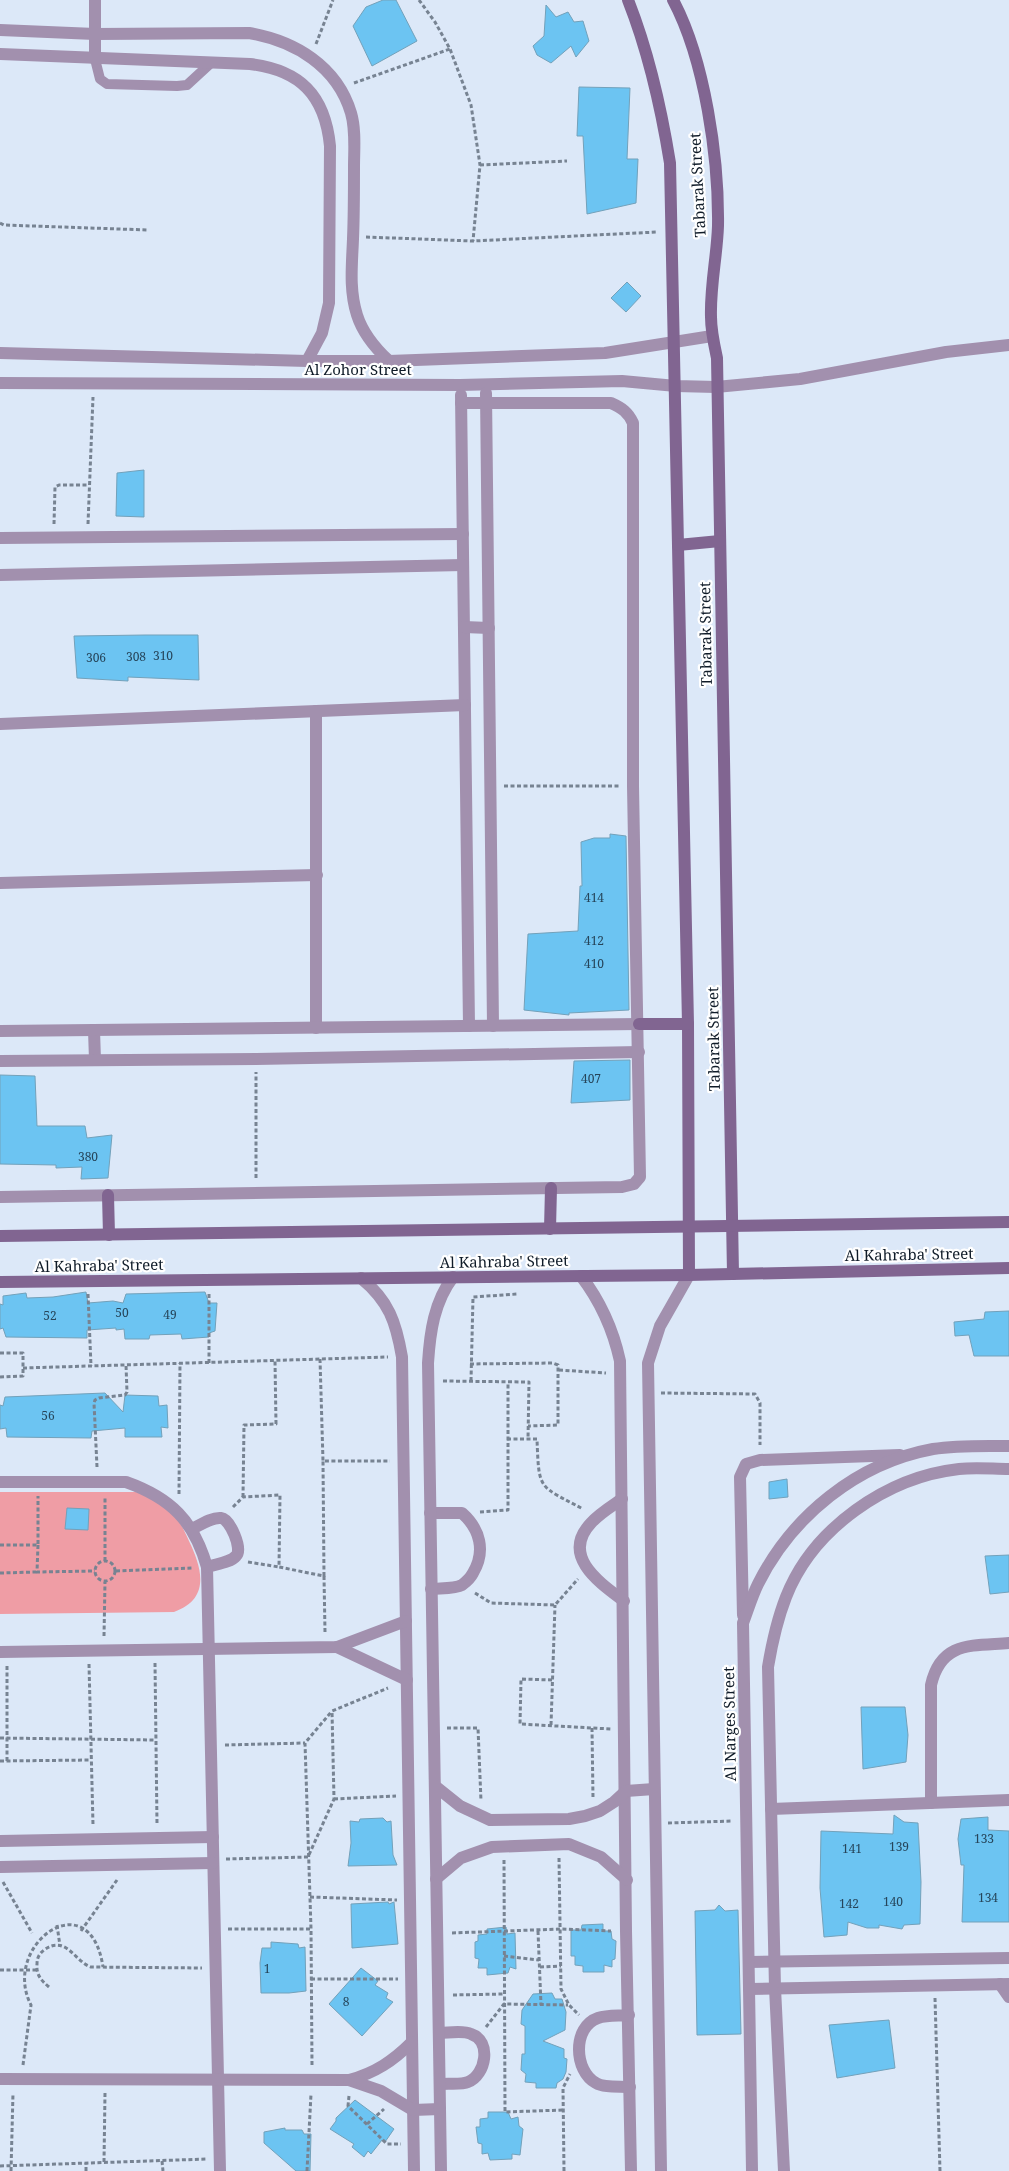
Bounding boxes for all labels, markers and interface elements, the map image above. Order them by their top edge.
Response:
street label: Tabarak Street [684,132,710,238]
street label: Al Zohor Street [304,359,412,379]
street label: Tabarak Street [694,582,716,686]
house number: 310 [153,647,173,664]
house number: 308 [126,648,146,665]
house number: 306 [86,649,106,666]
house number: 414 [584,889,604,906]
house number: 412 [584,932,604,949]
house number: 410 [584,955,604,972]
street label: Tabarak Street [702,987,724,1091]
house number: 407 [581,1070,601,1087]
house number: 380 [78,1148,98,1165]
street label: Al Kahraba' Street [844,1243,974,1265]
street label: Al Kahraba' Street [439,1250,569,1272]
street label: Al Kahraba' Street [34,1254,164,1276]
house number: 50 [115,1304,129,1321]
house number: 49 [163,1306,177,1323]
house number: 52 [43,1307,57,1324]
house number: 56 [41,1407,55,1424]
street label: Al Narges Street [718,1666,740,1782]
house number: 133 [974,1830,994,1847]
house number: 139 [889,1838,909,1855]
house number: 141 [842,1840,862,1857]
house number: 134 [978,1889,998,1906]
house number: 140 [883,1893,903,1910]
house number: 142 [839,1895,859,1912]
house number: 1 [264,1960,270,1977]
house number: 8 [343,1993,350,2010]

